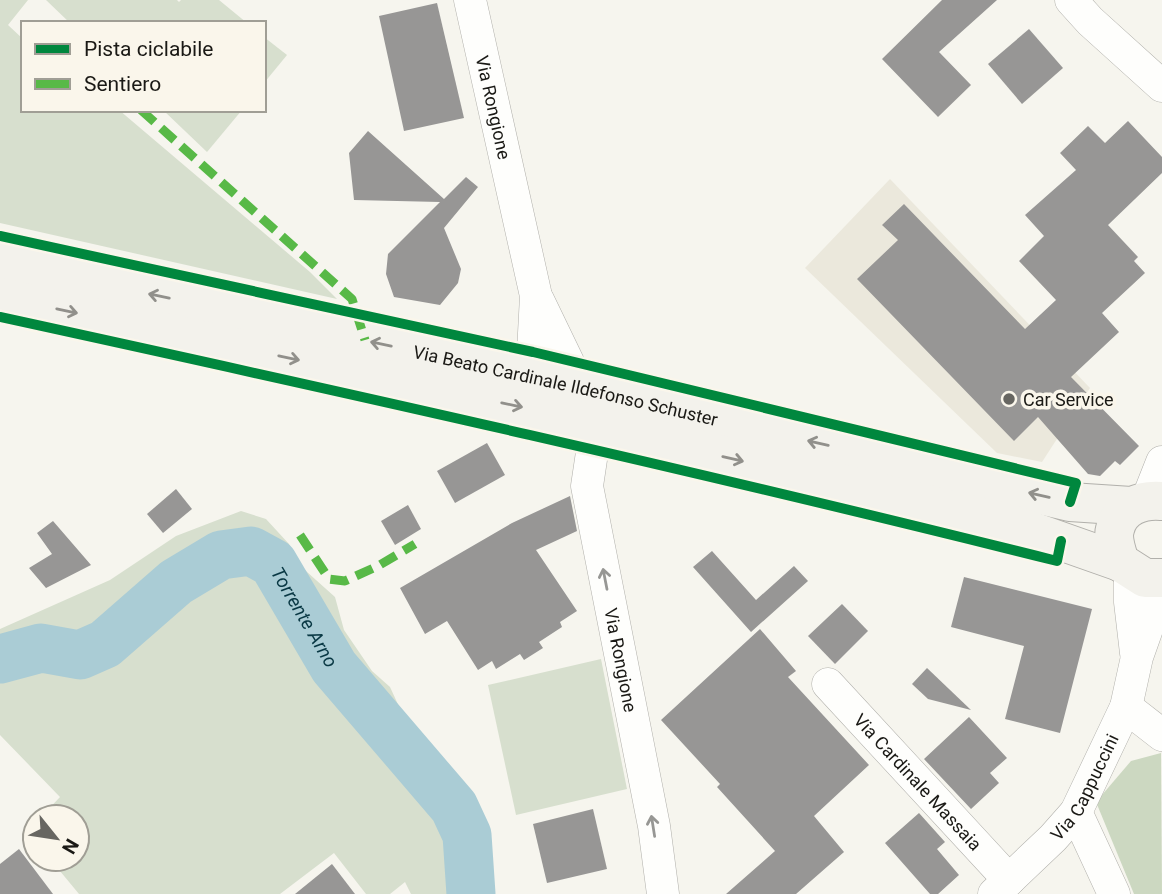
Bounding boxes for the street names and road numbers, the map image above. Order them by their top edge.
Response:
street label: Via Rongione [472,53,516,161]
street label: Via Beato Cardinale Ildefonso Schuster [411,341,720,430]
street label: Via Rongione [601,606,642,714]
street label: Via Cardinale Massaia [850,709,986,854]
street label: Via Cappuccini [1046,730,1122,844]

